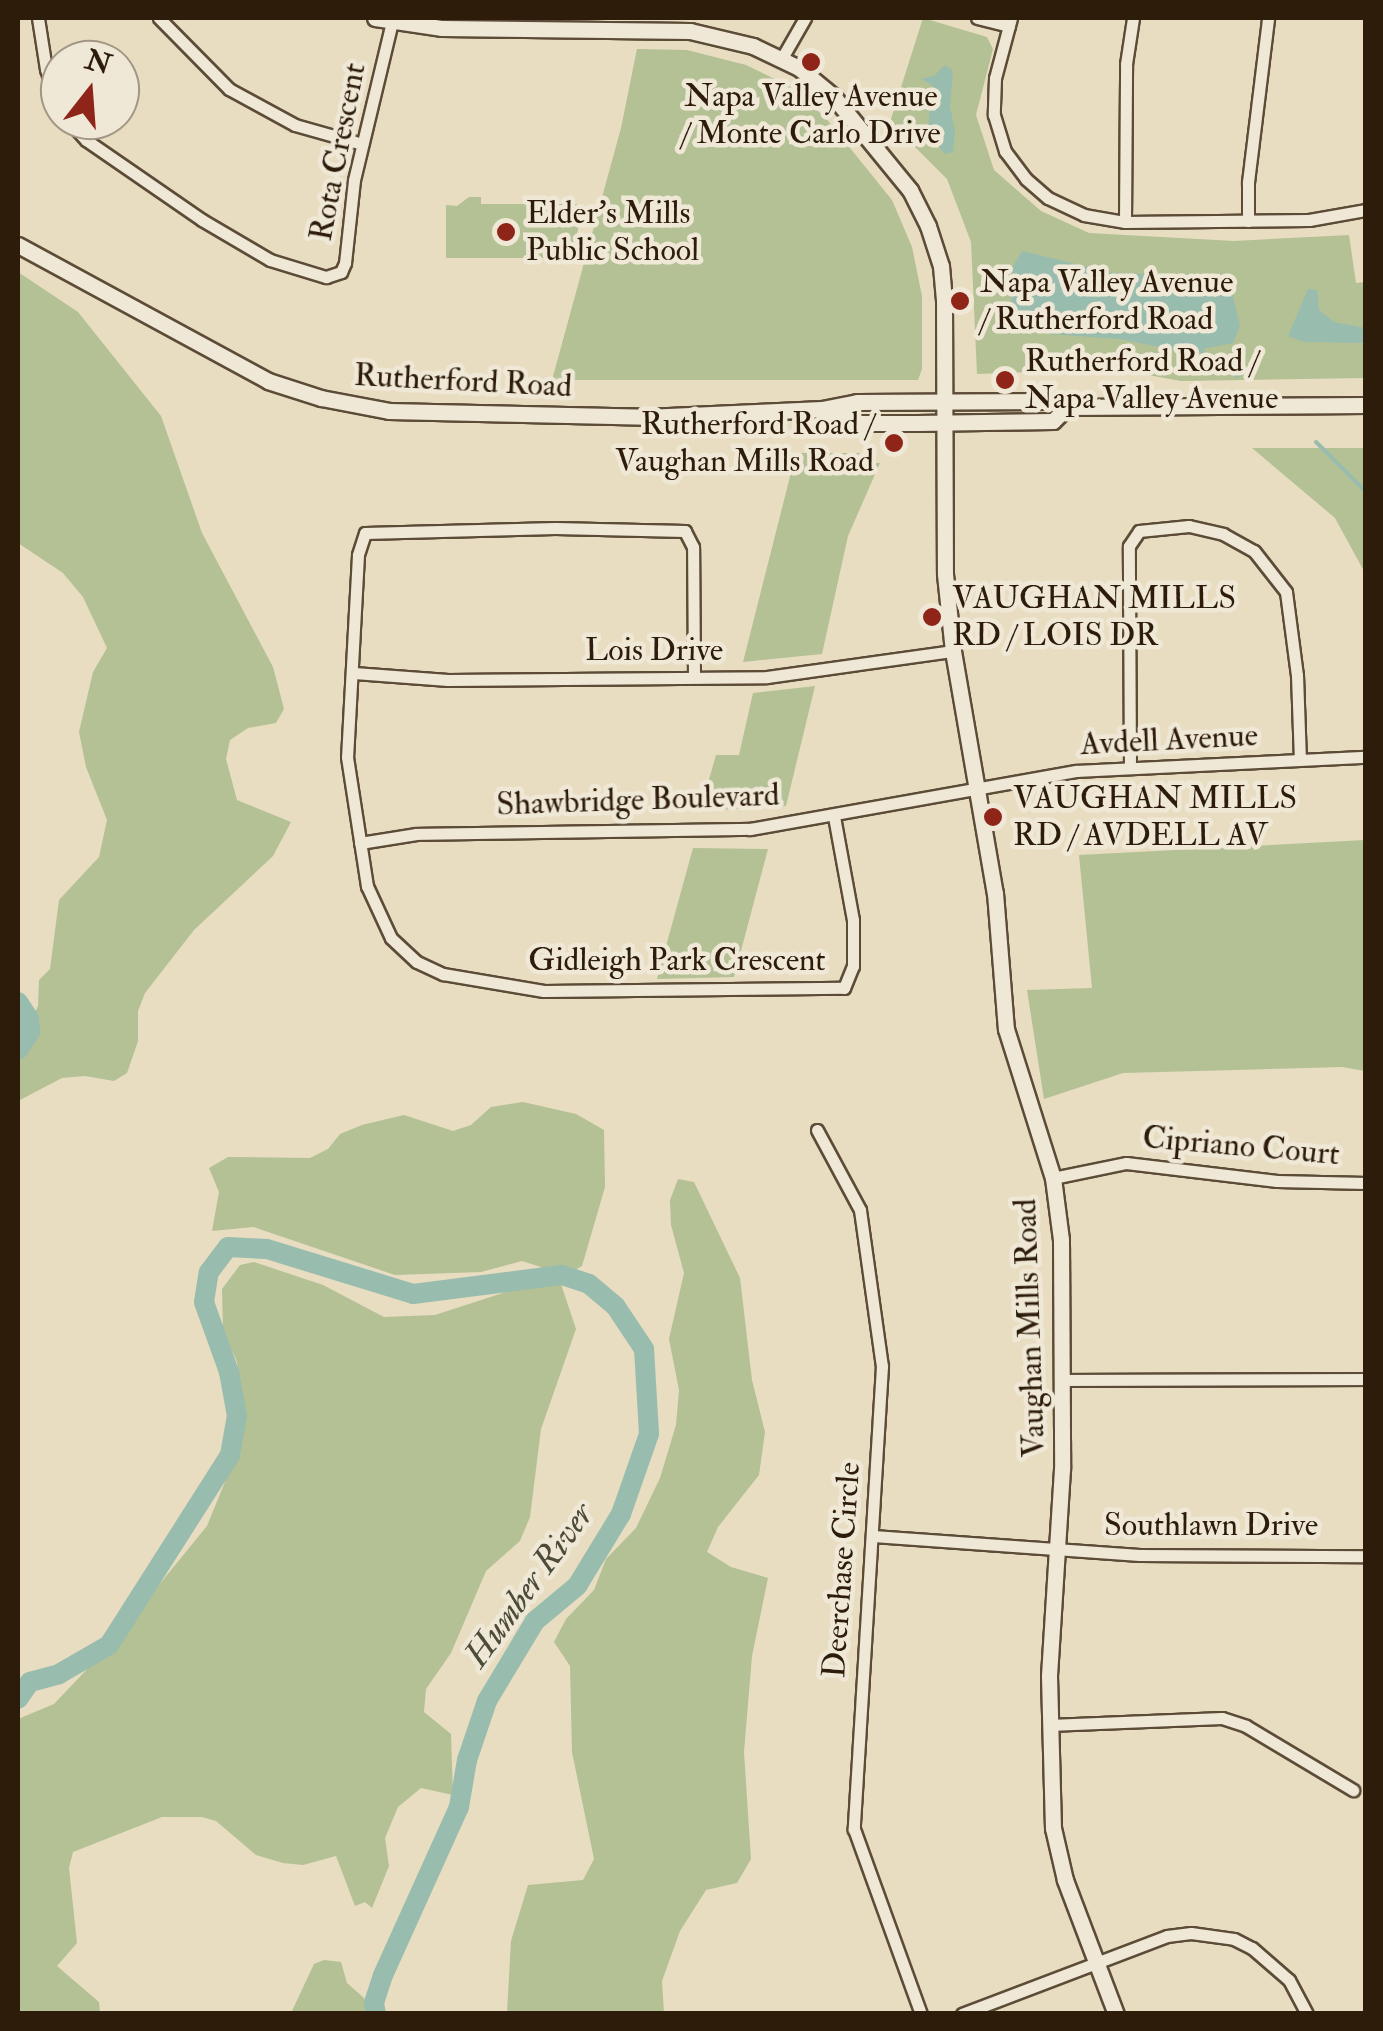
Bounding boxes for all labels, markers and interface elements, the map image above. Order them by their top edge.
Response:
north arrow [40,40,140,140]
text: N [81,42,115,83]
marker: Napa Valley Avenue / Monte Carlo Drive [800,51,822,73]
street label: Rota Crescent [302,60,374,244]
place label: Napa Valley Avenue / Monte Carlo Drive [681,78,941,153]
place label: Elder's Mills Public School [526,195,699,270]
marker: Elder's Mills Public School [495,221,517,243]
place label: Napa Valley Avenue / Rutherford Road [980,264,1233,339]
marker: Napa Valley Avenue / Rutherford Road [949,290,971,312]
place label: Rutherford Road / Napa Valley Avenue [1025,343,1278,418]
street label: Rutherford Road [353,356,573,406]
marker: Rutherford Road / Napa Valley Avenue [994,369,1016,391]
place label: Rutherford Road / Vaughan Mills Road [615,406,874,481]
marker: Rutherford Road / Vaughan Mills Road [883,432,905,454]
place label: VAUGHAN MILLS RD / LOIS DR [952,580,1236,655]
marker: VAUGHAN MILLS RD / LOIS DR [921,606,943,628]
street label: Lois Drive [585,631,723,669]
street label: Avdell Avenue [1079,716,1259,764]
street label: Shawbridge Boulevard [496,776,780,824]
place label: VAUGHAN MILLS RD / AVDELL AV [1013,780,1297,855]
marker: VAUGHAN MILLS RD / AVDELL AV [982,806,1004,828]
street label: Gidleigh Park Crescent [528,941,826,979]
street label: Cipriano Court [1141,1118,1341,1174]
street label: Vaughan Mills Road [1006,1198,1054,1458]
street label: Deerchase Circle [815,1461,869,1679]
water label: Humber River [455,1495,603,1675]
street label: Southlawn Drive [1104,1506,1318,1544]

